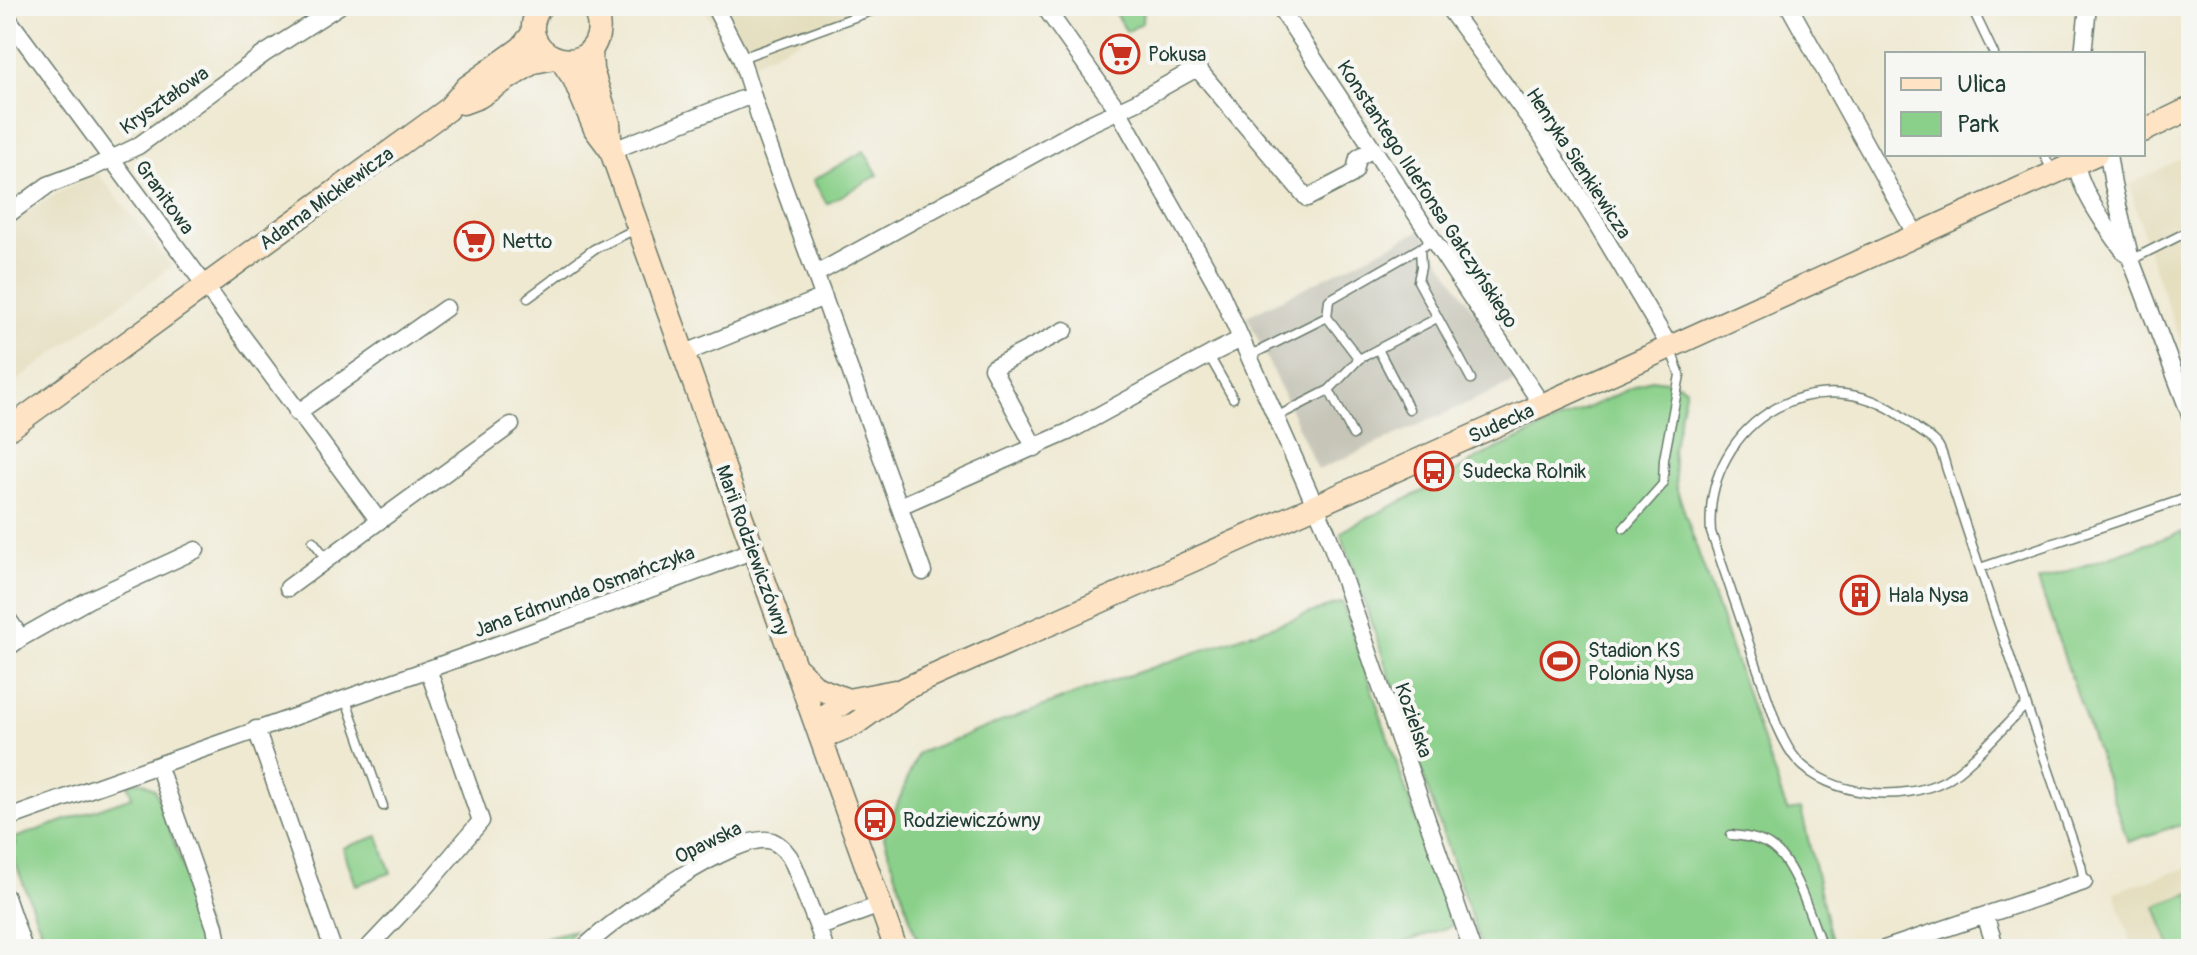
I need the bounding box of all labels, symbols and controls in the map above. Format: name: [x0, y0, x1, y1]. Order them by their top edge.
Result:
supermarket icon: Pokusa: [1099, 33, 1141, 75]
place label: Pokusa: [1148, 42, 1206, 67]
legend: [1885, 52, 2145, 156]
street label: Konstantego Ildefonsa Gałczyńskiego: [1332, 56, 1524, 333]
street label: Kryształowa: [115, 61, 214, 140]
text: Ulica: [1957, 70, 2006, 99]
street label: Henryka Sienkiewicza: [1520, 83, 1637, 243]
text: Park: [1957, 110, 1999, 139]
street label: Adama Mickiewicza: [254, 141, 398, 256]
street label: Granitowa: [129, 155, 200, 239]
supermarket icon: Netto: [453, 220, 495, 262]
place label: Netto: [502, 229, 553, 254]
street label: Sudecka: [1464, 398, 1538, 449]
bus stop icon: Sudecka Rolnik: [1413, 450, 1455, 492]
place label: Sudecka Rolnik: [1462, 459, 1587, 484]
street label: Marii Rodziewiczówny: [710, 461, 795, 639]
street label: Jana Edmunda Osmańczyka: [470, 540, 698, 643]
building icon: Hala Nysa: [1839, 574, 1881, 616]
place label: Hala Nysa: [1888, 583, 1969, 608]
place label: Stadion KS Polonia Nysa: [1588, 638, 1694, 686]
sports icon: Stadion KS Polonia Nysa: [1539, 640, 1581, 682]
street label: Kozielska: [1389, 679, 1438, 761]
bus stop icon: Rodziewiczówny: [854, 799, 896, 841]
place label: Rodziewiczówny: [903, 808, 1041, 833]
street label: Opawska: [671, 816, 746, 869]

